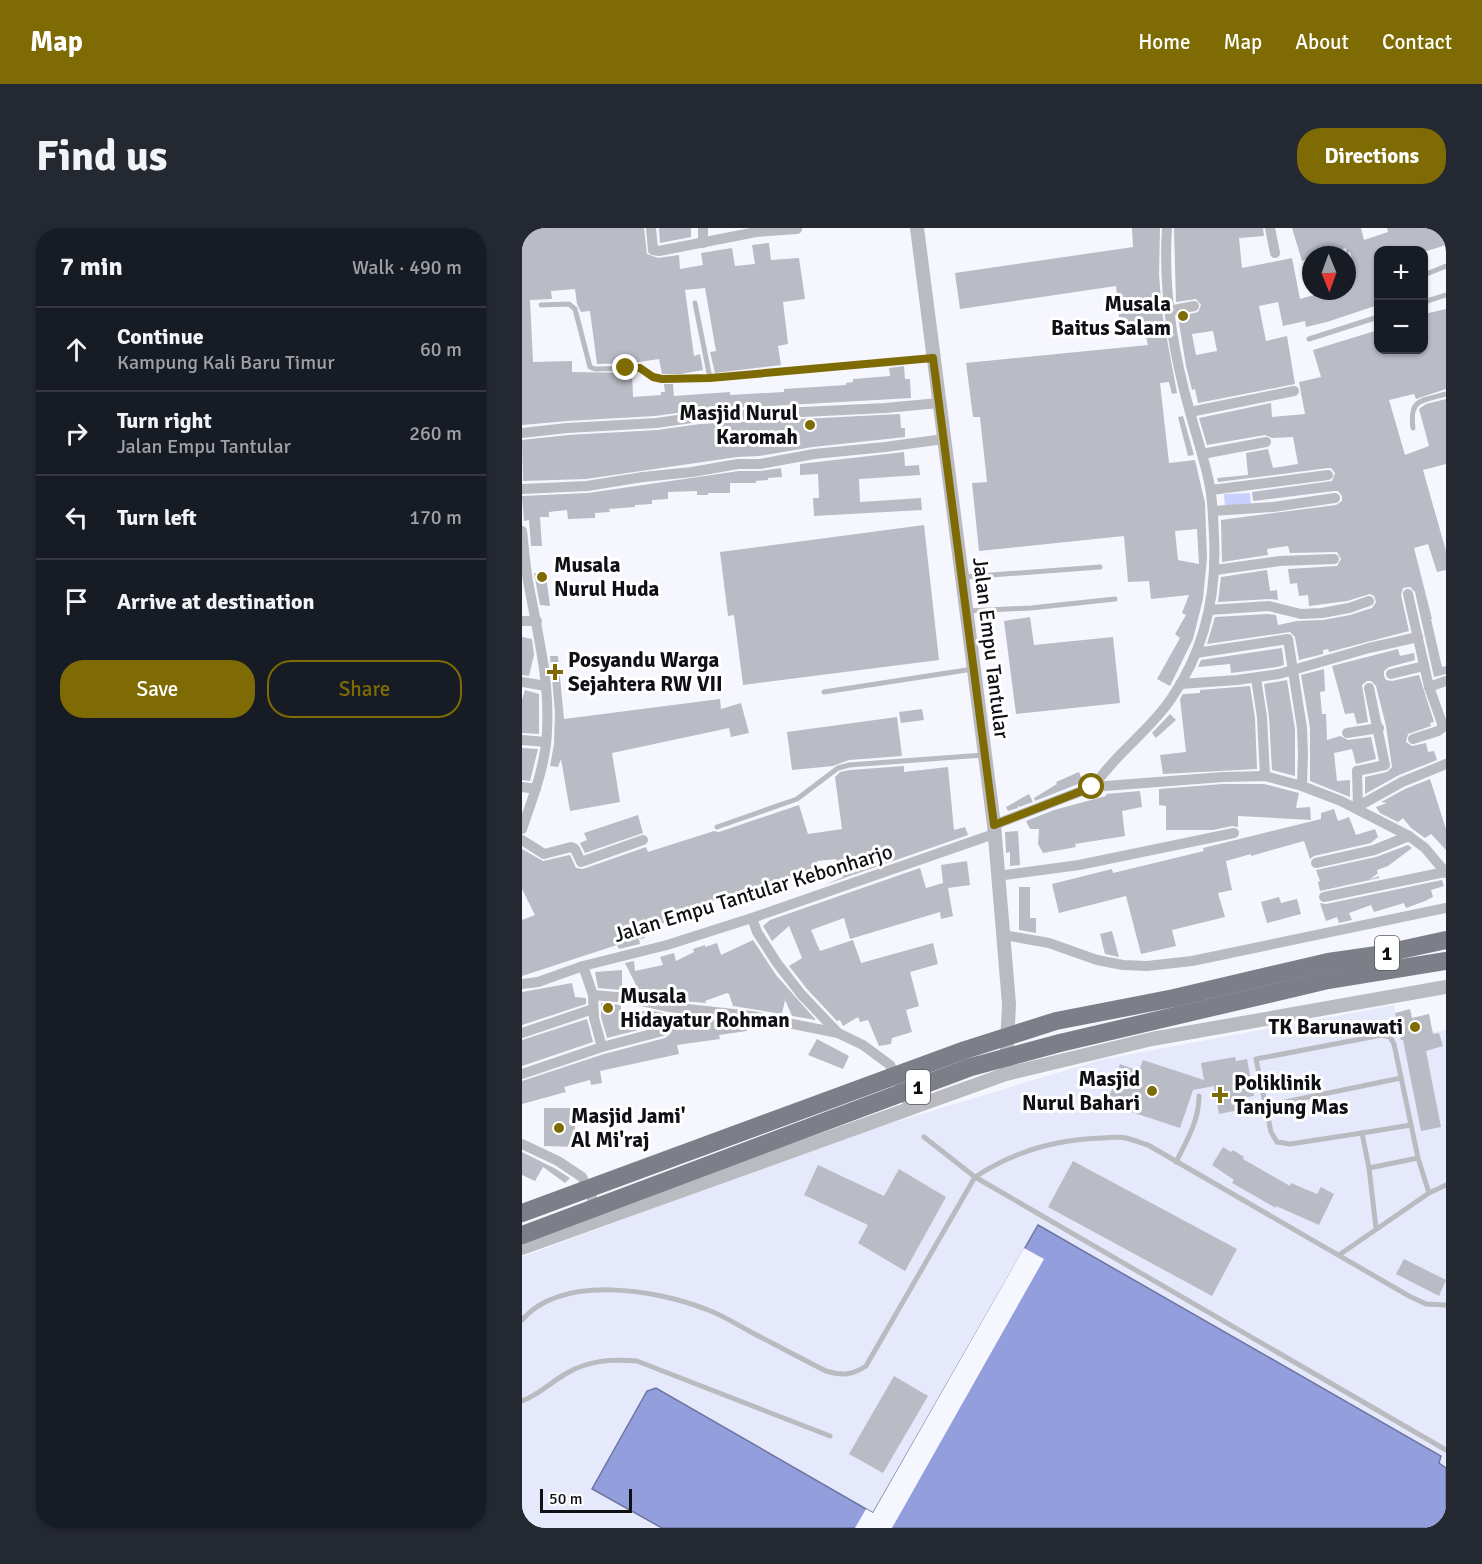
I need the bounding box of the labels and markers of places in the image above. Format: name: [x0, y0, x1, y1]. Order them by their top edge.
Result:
place label: Musala Baitus Salam: [1051, 291, 1171, 341]
marker: Musala Baitus Salam: [1176, 309, 1190, 323]
place label: Masjid Nurul Karomah: [679, 400, 798, 450]
marker: Masjid Nurul Karomah: [803, 418, 817, 432]
place label: Musala Nurul Huda: [554, 552, 659, 602]
marker: Musala Nurul Huda: [535, 570, 549, 584]
place label: Posyandu Warga Sejahtera RW VII: [568, 647, 723, 697]
marker: Posyandu Warga Sejahtera RW VII: [546, 663, 564, 681]
place label: Musala Hidayatur Rohman: [620, 983, 790, 1033]
marker: Musala Hidayatur Rohman: [601, 1001, 615, 1015]
place label: TK Barunawati: [1268, 1014, 1403, 1040]
marker: TK Barunawati: [1408, 1020, 1422, 1034]
place label: Masjid Nurul Bahari: [1022, 1066, 1140, 1116]
place label: Poliklinik Tanjung Mas: [1234, 1070, 1348, 1120]
marker: Masjid Nurul Bahari: [1145, 1084, 1159, 1098]
marker: Poliklinik Tanjung Mas: [1211, 1086, 1229, 1104]
place label: Masjid Jami' Al Mi'raj: [571, 1103, 686, 1153]
marker: Masjid Jami' Al Mi'raj: [552, 1121, 566, 1135]

